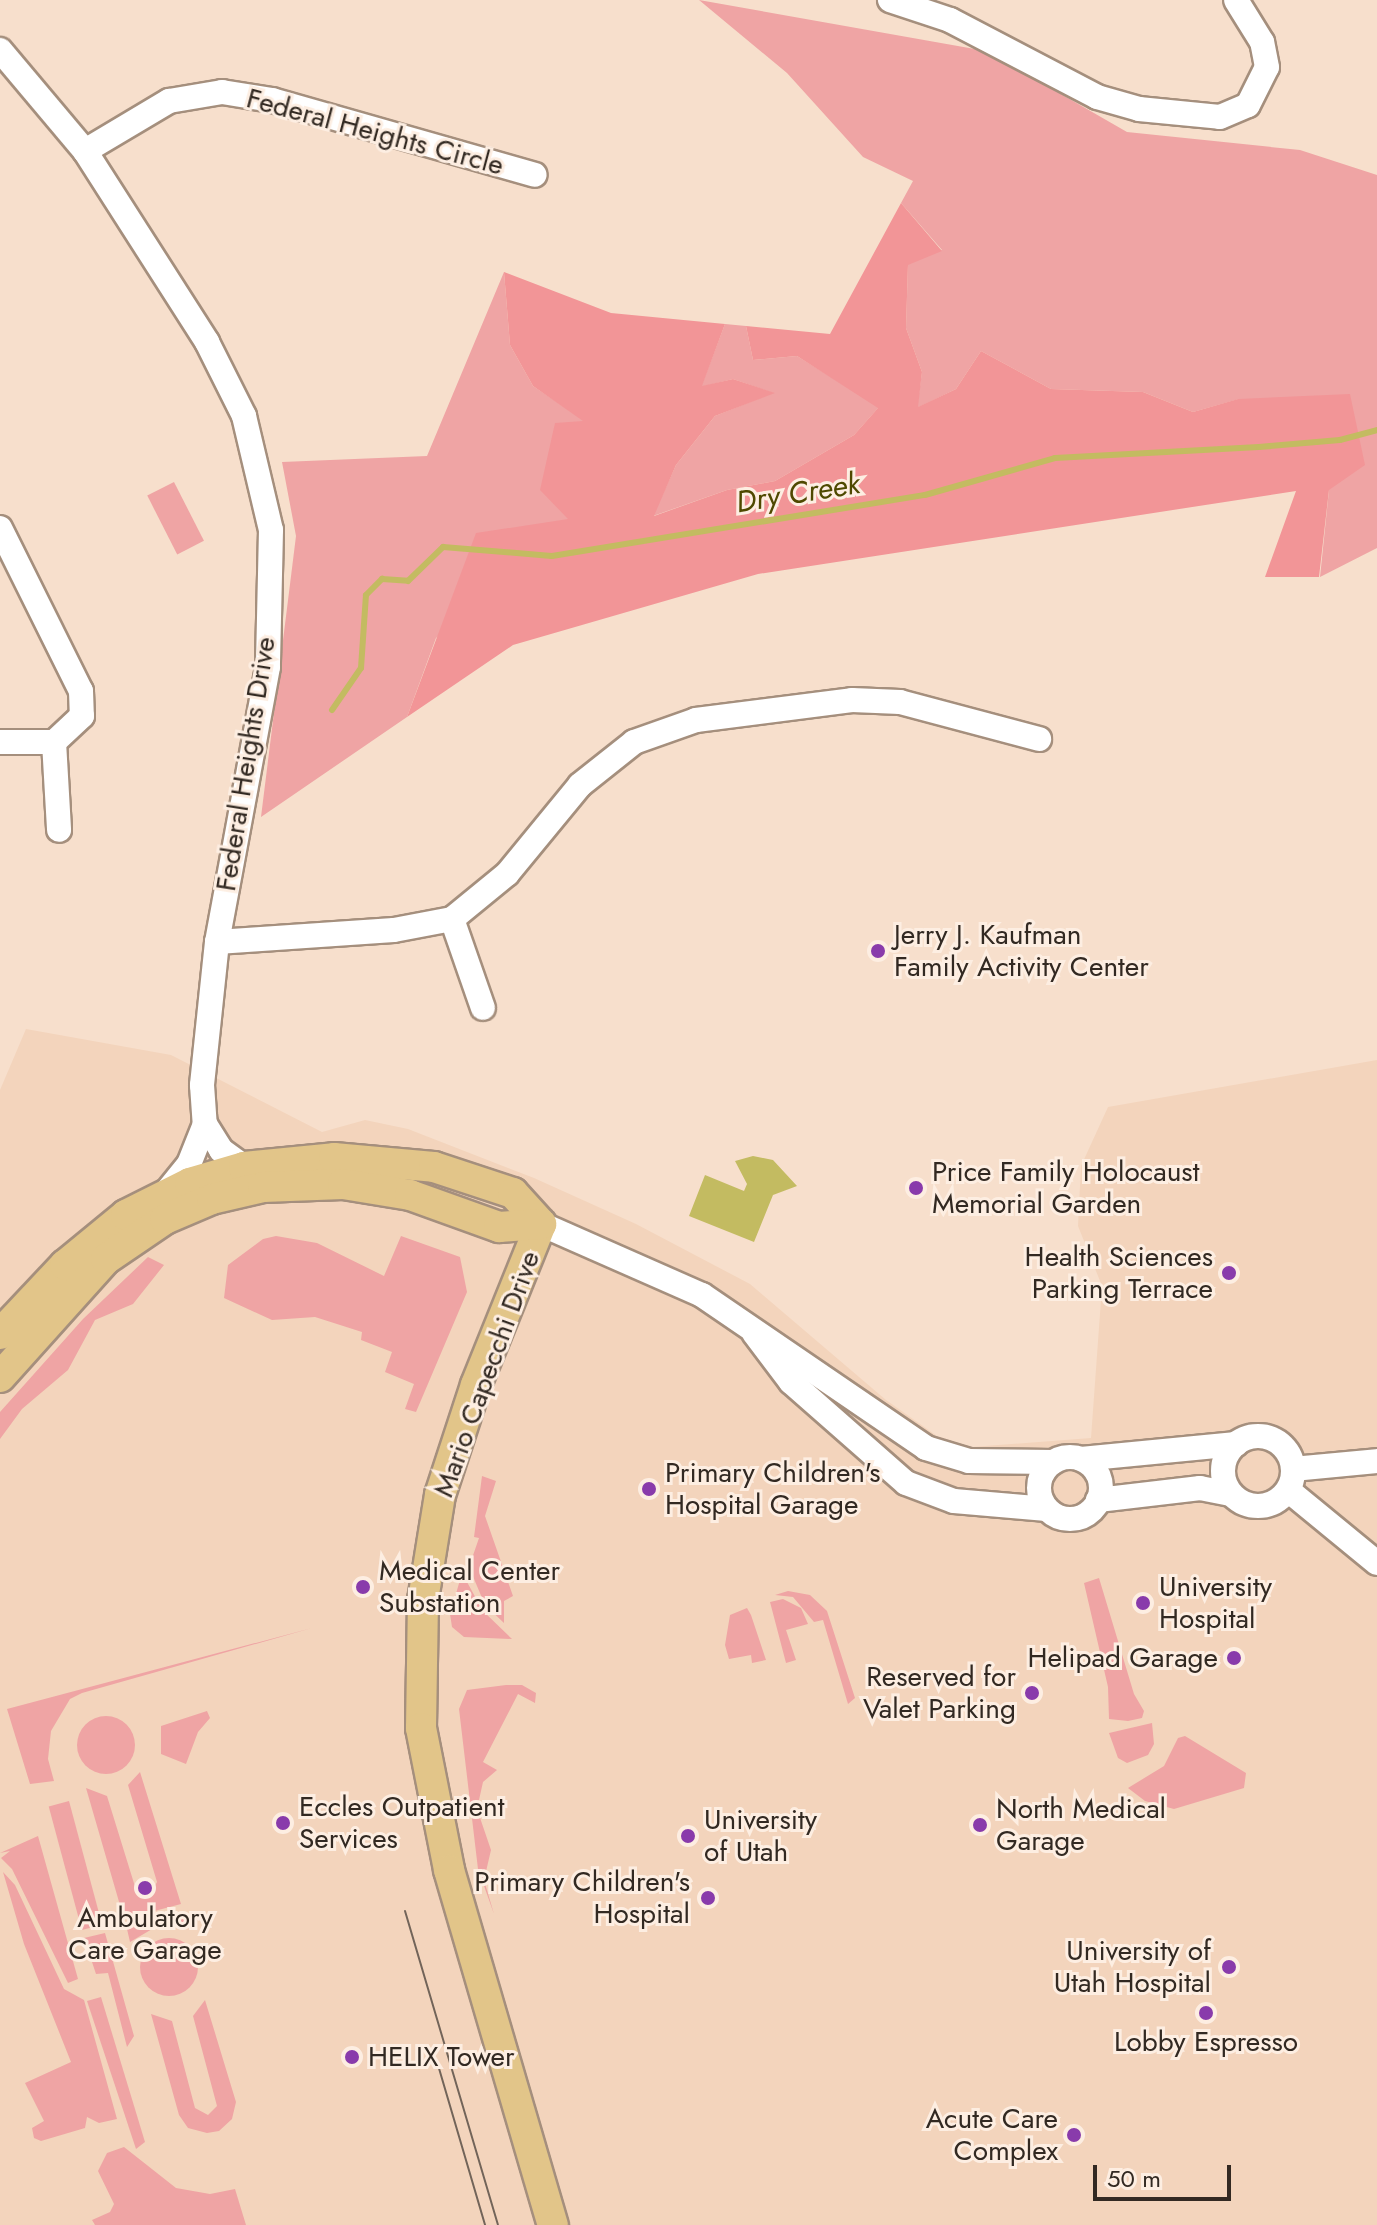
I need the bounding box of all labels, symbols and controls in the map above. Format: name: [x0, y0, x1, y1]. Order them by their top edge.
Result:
street label: Federal Heights Circle: [243, 82, 507, 182]
water label: Dry Creek: [734, 465, 862, 521]
street label: Federal Heights Drive: [209, 635, 283, 893]
place label: Jerry J. Kaufman Family Activity Center: [894, 918, 1149, 984]
marker: Jerry J. Kaufman Family Activity Center: [869, 942, 887, 960]
place label: Price Family Holocaust Memorial Garden: [932, 1155, 1199, 1221]
marker: Price Family Holocaust Memorial Garden: [907, 1179, 925, 1197]
place label: Health Sciences Parking Terrace: [1025, 1240, 1213, 1306]
street label: Mario Capecchi Drive: [427, 1246, 547, 1502]
marker: Health Sciences Parking Terrace: [1220, 1264, 1238, 1282]
place label: Primary Children's Hospital Garage: [665, 1456, 881, 1522]
marker: Primary Children's Hospital Garage: [640, 1480, 658, 1498]
place label: Medical Center Substation: [379, 1554, 560, 1620]
place label: University Hospital: [1159, 1570, 1272, 1636]
marker: Medical Center Substation: [354, 1578, 372, 1596]
marker: University Hospital: [1134, 1594, 1152, 1612]
place label: Helipad Garage: [1027, 1641, 1218, 1675]
marker: Helipad Garage: [1225, 1649, 1243, 1667]
place label: Reserved for Valet Parking: [863, 1660, 1016, 1726]
marker: Reserved for Valet Parking: [1023, 1684, 1041, 1702]
place label: Eccles Outpatient Services: [299, 1790, 505, 1856]
place label: North Medical Garage: [996, 1792, 1166, 1858]
place label: University of Utah: [704, 1803, 817, 1869]
marker: Eccles Outpatient Services: [274, 1814, 292, 1832]
marker: North Medical Garage: [971, 1816, 989, 1834]
marker: University of Utah: [679, 1827, 697, 1845]
place label: Primary Children's Hospital: [474, 1865, 690, 1931]
marker: Ambulatory Care Garage: [136, 1879, 154, 1897]
marker: Primary Children's Hospital: [697, 1887, 719, 1909]
place label: Ambulatory Care Garage: [68, 1901, 222, 1967]
place label: University of Utah Hospital: [1054, 1934, 1211, 2000]
marker: University of Utah Hospital: [1218, 1956, 1240, 1978]
marker: Lobby Espresso: [1197, 2004, 1215, 2022]
place label: Lobby Espresso: [1114, 2025, 1298, 2059]
place label: HELIX Tower: [368, 2040, 515, 2074]
marker: HELIX Tower: [343, 2048, 361, 2066]
place label: Acute Care Complex: [926, 2102, 1058, 2168]
marker: Acute Care Complex: [1065, 2126, 1083, 2144]
scale bar: [1097, 2149, 1235, 2199]
text: 50 m: [1107, 2161, 1161, 2196]

